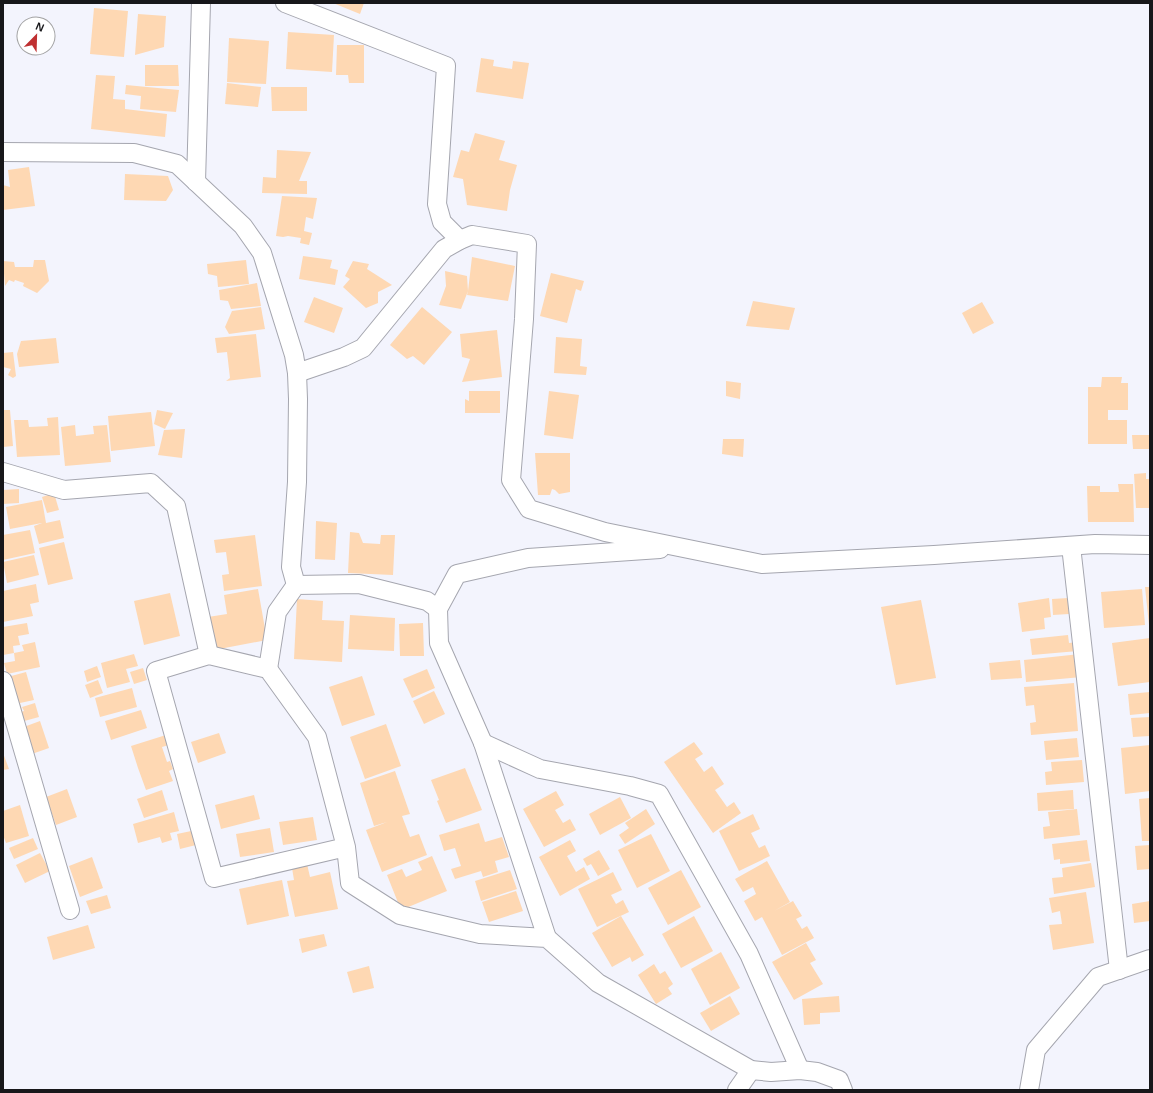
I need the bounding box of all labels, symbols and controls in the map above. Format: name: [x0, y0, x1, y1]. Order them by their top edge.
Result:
north arrow: [16, 16, 56, 56]
text: N: [34, 20, 46, 34]

